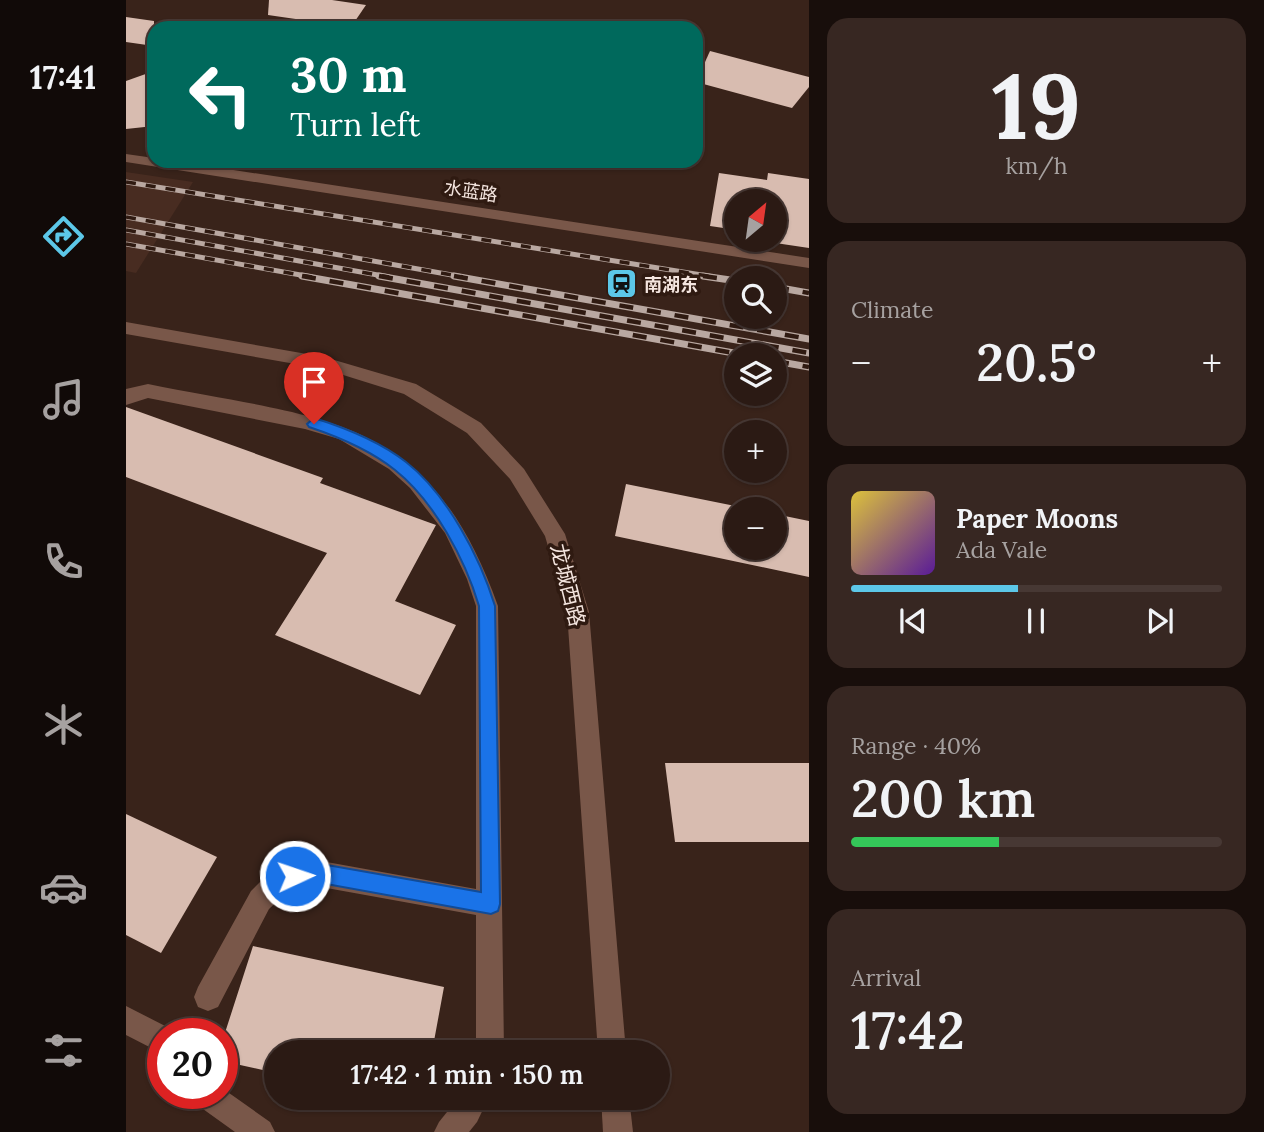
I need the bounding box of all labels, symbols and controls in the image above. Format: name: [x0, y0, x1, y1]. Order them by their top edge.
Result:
text: 30 m: [290, 43, 407, 105]
text: 19: [992, 47, 1081, 164]
icon: left: [175, 49, 266, 140]
text: 17:41: [30, 57, 96, 98]
text: Turn left: [290, 104, 420, 145]
text: km/h: [1005, 151, 1068, 180]
street label: 水蓝路: [443, 175, 499, 207]
north arrow: [724, 189, 788, 252]
map controls: [724, 189, 787, 560]
icon: directions: [39, 212, 88, 261]
button: search: [724, 266, 787, 329]
station icon: 南湖东: [604, 267, 638, 301]
place label: 南湖东: [644, 273, 698, 296]
text: Climate: [851, 295, 933, 324]
text: 20.5°: [976, 329, 1097, 395]
text: −: [851, 339, 871, 387]
text: +: [1202, 339, 1222, 387]
button: layers: [724, 343, 787, 406]
pin: [284, 352, 344, 424]
icon: arrive: [295, 363, 333, 401]
icon: music: [39, 375, 88, 424]
button: +: [724, 420, 787, 483]
button: −: [724, 497, 787, 560]
text: Paper Moons: [956, 502, 1118, 535]
text: Ada Vale: [956, 535, 1047, 564]
icon: phone: [39, 537, 88, 586]
street label: 龙城西路: [545, 541, 591, 629]
icon: previous: [894, 602, 932, 640]
icon: pause: [1017, 602, 1055, 640]
icon: next: [1141, 602, 1179, 640]
icon: climate: [39, 700, 88, 749]
text: Range · 40%: [851, 731, 981, 760]
text: 200 km: [851, 765, 1035, 831]
position arrow: [258, 839, 332, 913]
icon: car: [39, 863, 88, 912]
text: Arrival: [851, 963, 921, 992]
text: 17:42: [851, 997, 965, 1063]
speed limit sign: 20: [147, 1018, 238, 1109]
icon: filters: [39, 1026, 88, 1075]
text: 17:42 · 1 min · 150 m: [351, 1058, 583, 1091]

